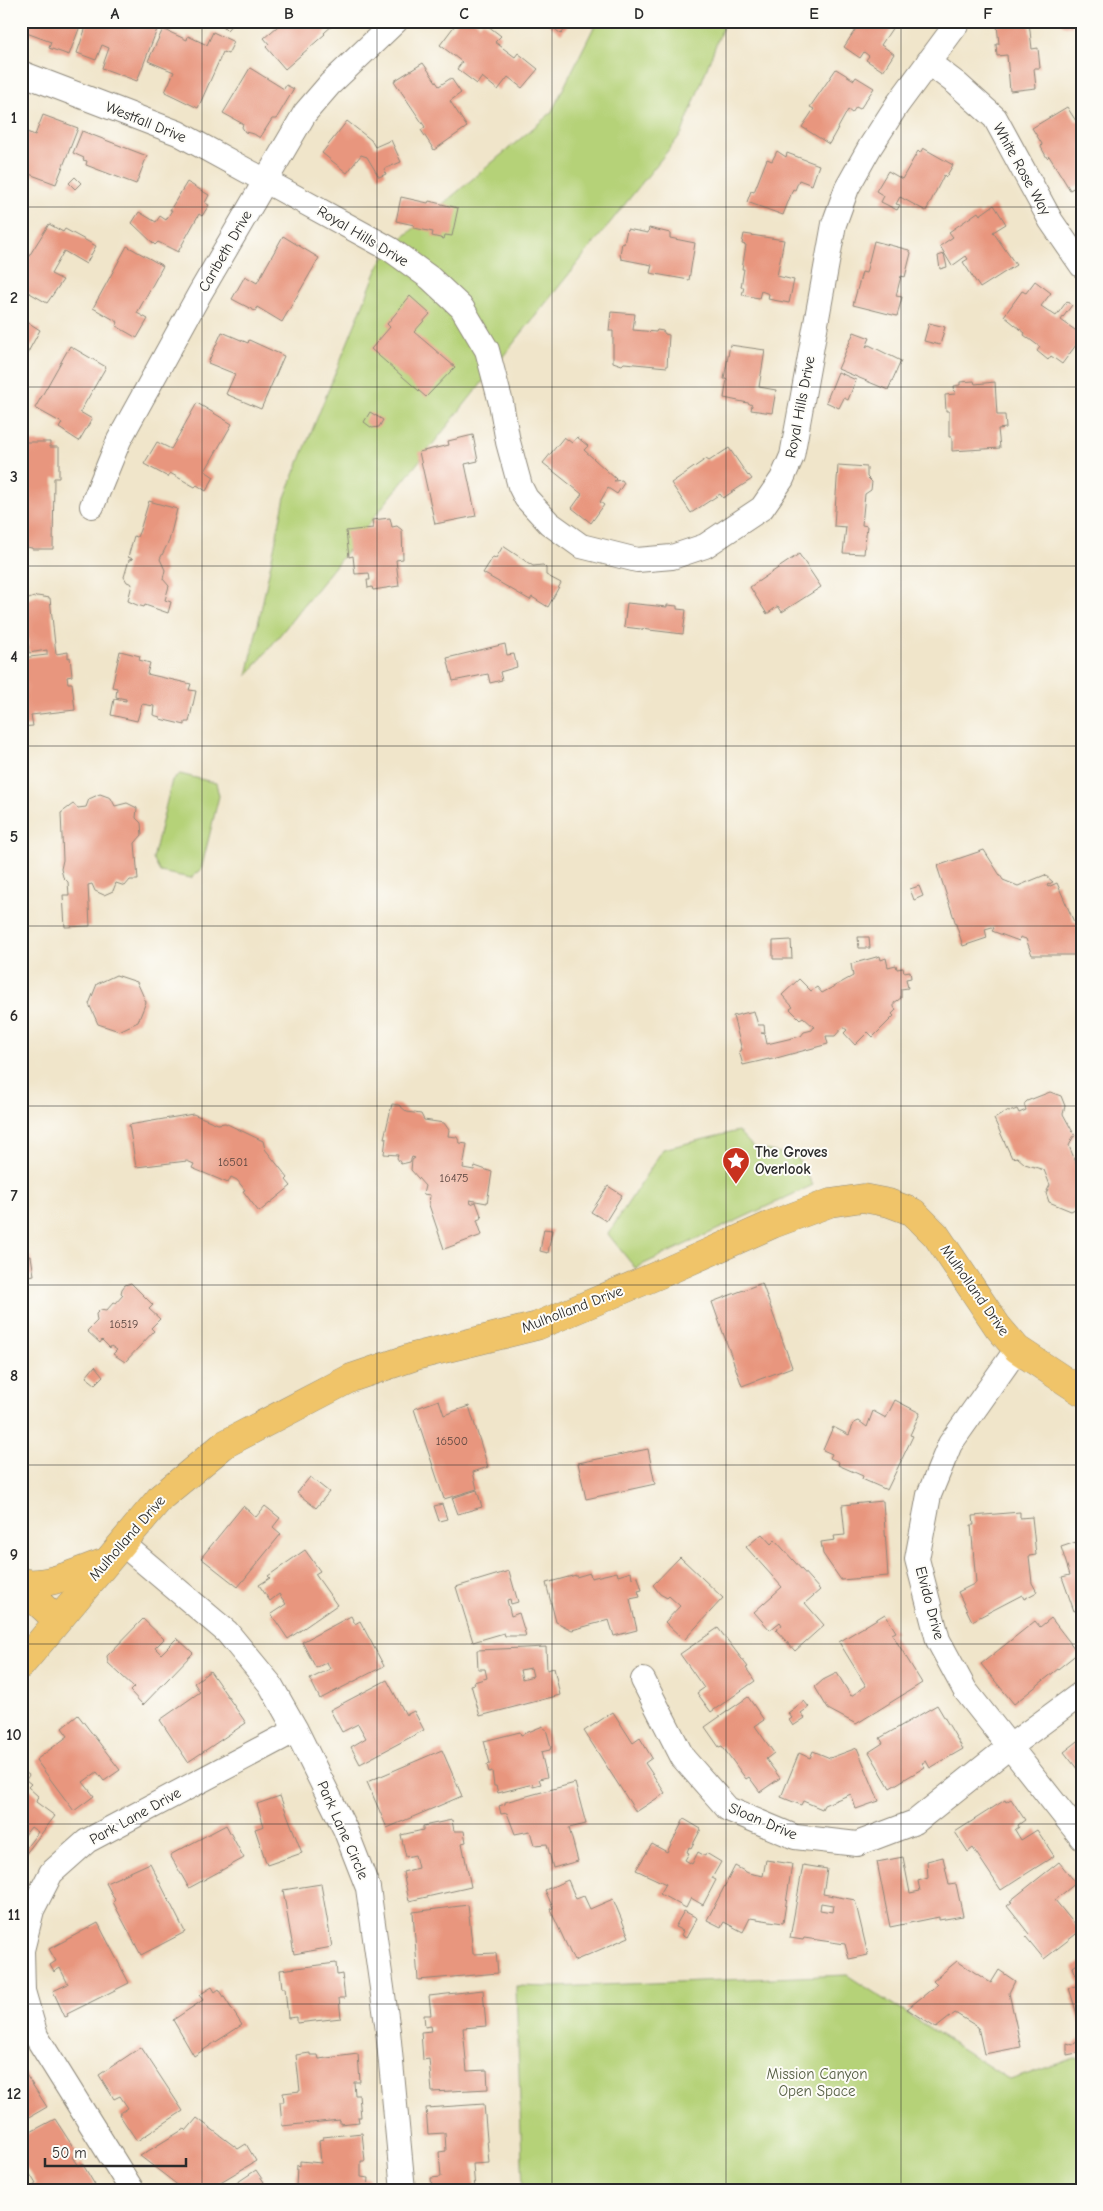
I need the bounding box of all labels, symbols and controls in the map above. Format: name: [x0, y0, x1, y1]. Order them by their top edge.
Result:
text: A: [111, 5, 120, 23]
text: B: [284, 5, 294, 23]
text: C: [459, 5, 469, 23]
text: D: [634, 5, 644, 23]
text: E: [809, 5, 819, 23]
text: F: [983, 5, 993, 23]
street label: Westfall Drive: [103, 98, 189, 147]
text: 1: [11, 109, 17, 127]
street label: White Rose Way: [989, 120, 1055, 218]
street label: Royal Hills Drive: [314, 202, 412, 271]
street label: Caribeth Drive: [194, 206, 256, 295]
text: 2: [10, 289, 18, 307]
street label: Royal Hills Drive: [781, 354, 819, 460]
text: 3: [10, 468, 18, 486]
text: 4: [10, 648, 18, 666]
text: 5: [10, 828, 18, 846]
text: 6: [10, 1007, 18, 1025]
place label: The Groves Overlook: [755, 1143, 827, 1178]
place icon: The Groves Overlook: [721, 1146, 751, 1185]
house number: 16501: [218, 1155, 248, 1169]
house number: 16475: [439, 1171, 469, 1185]
text: 7: [10, 1187, 18, 1205]
street label: Mulholland Drive: [937, 1241, 1013, 1340]
street label: Mulholland Drive: [519, 1281, 626, 1337]
house number: 16519: [110, 1317, 138, 1331]
text: 8: [10, 1367, 18, 1385]
house number: 16500: [436, 1434, 468, 1448]
street label: Mulholland Drive: [85, 1491, 169, 1584]
text: 9: [10, 1546, 18, 1564]
street label: Elvido Drive: [912, 1564, 949, 1642]
text: 10: [6, 1726, 22, 1744]
street label: Park Lane Circle: [313, 1778, 373, 1882]
street label: Park Lane Drive: [86, 1783, 184, 1849]
street label: Sloan Drive: [726, 1798, 800, 1844]
text: 11: [8, 1906, 20, 1924]
park label: Mission Canyon Open Space: [766, 2065, 868, 2100]
text: 12: [7, 2085, 21, 2103]
scale bar: [45, 2136, 186, 2168]
text: 50 m: [52, 2144, 87, 2162]

